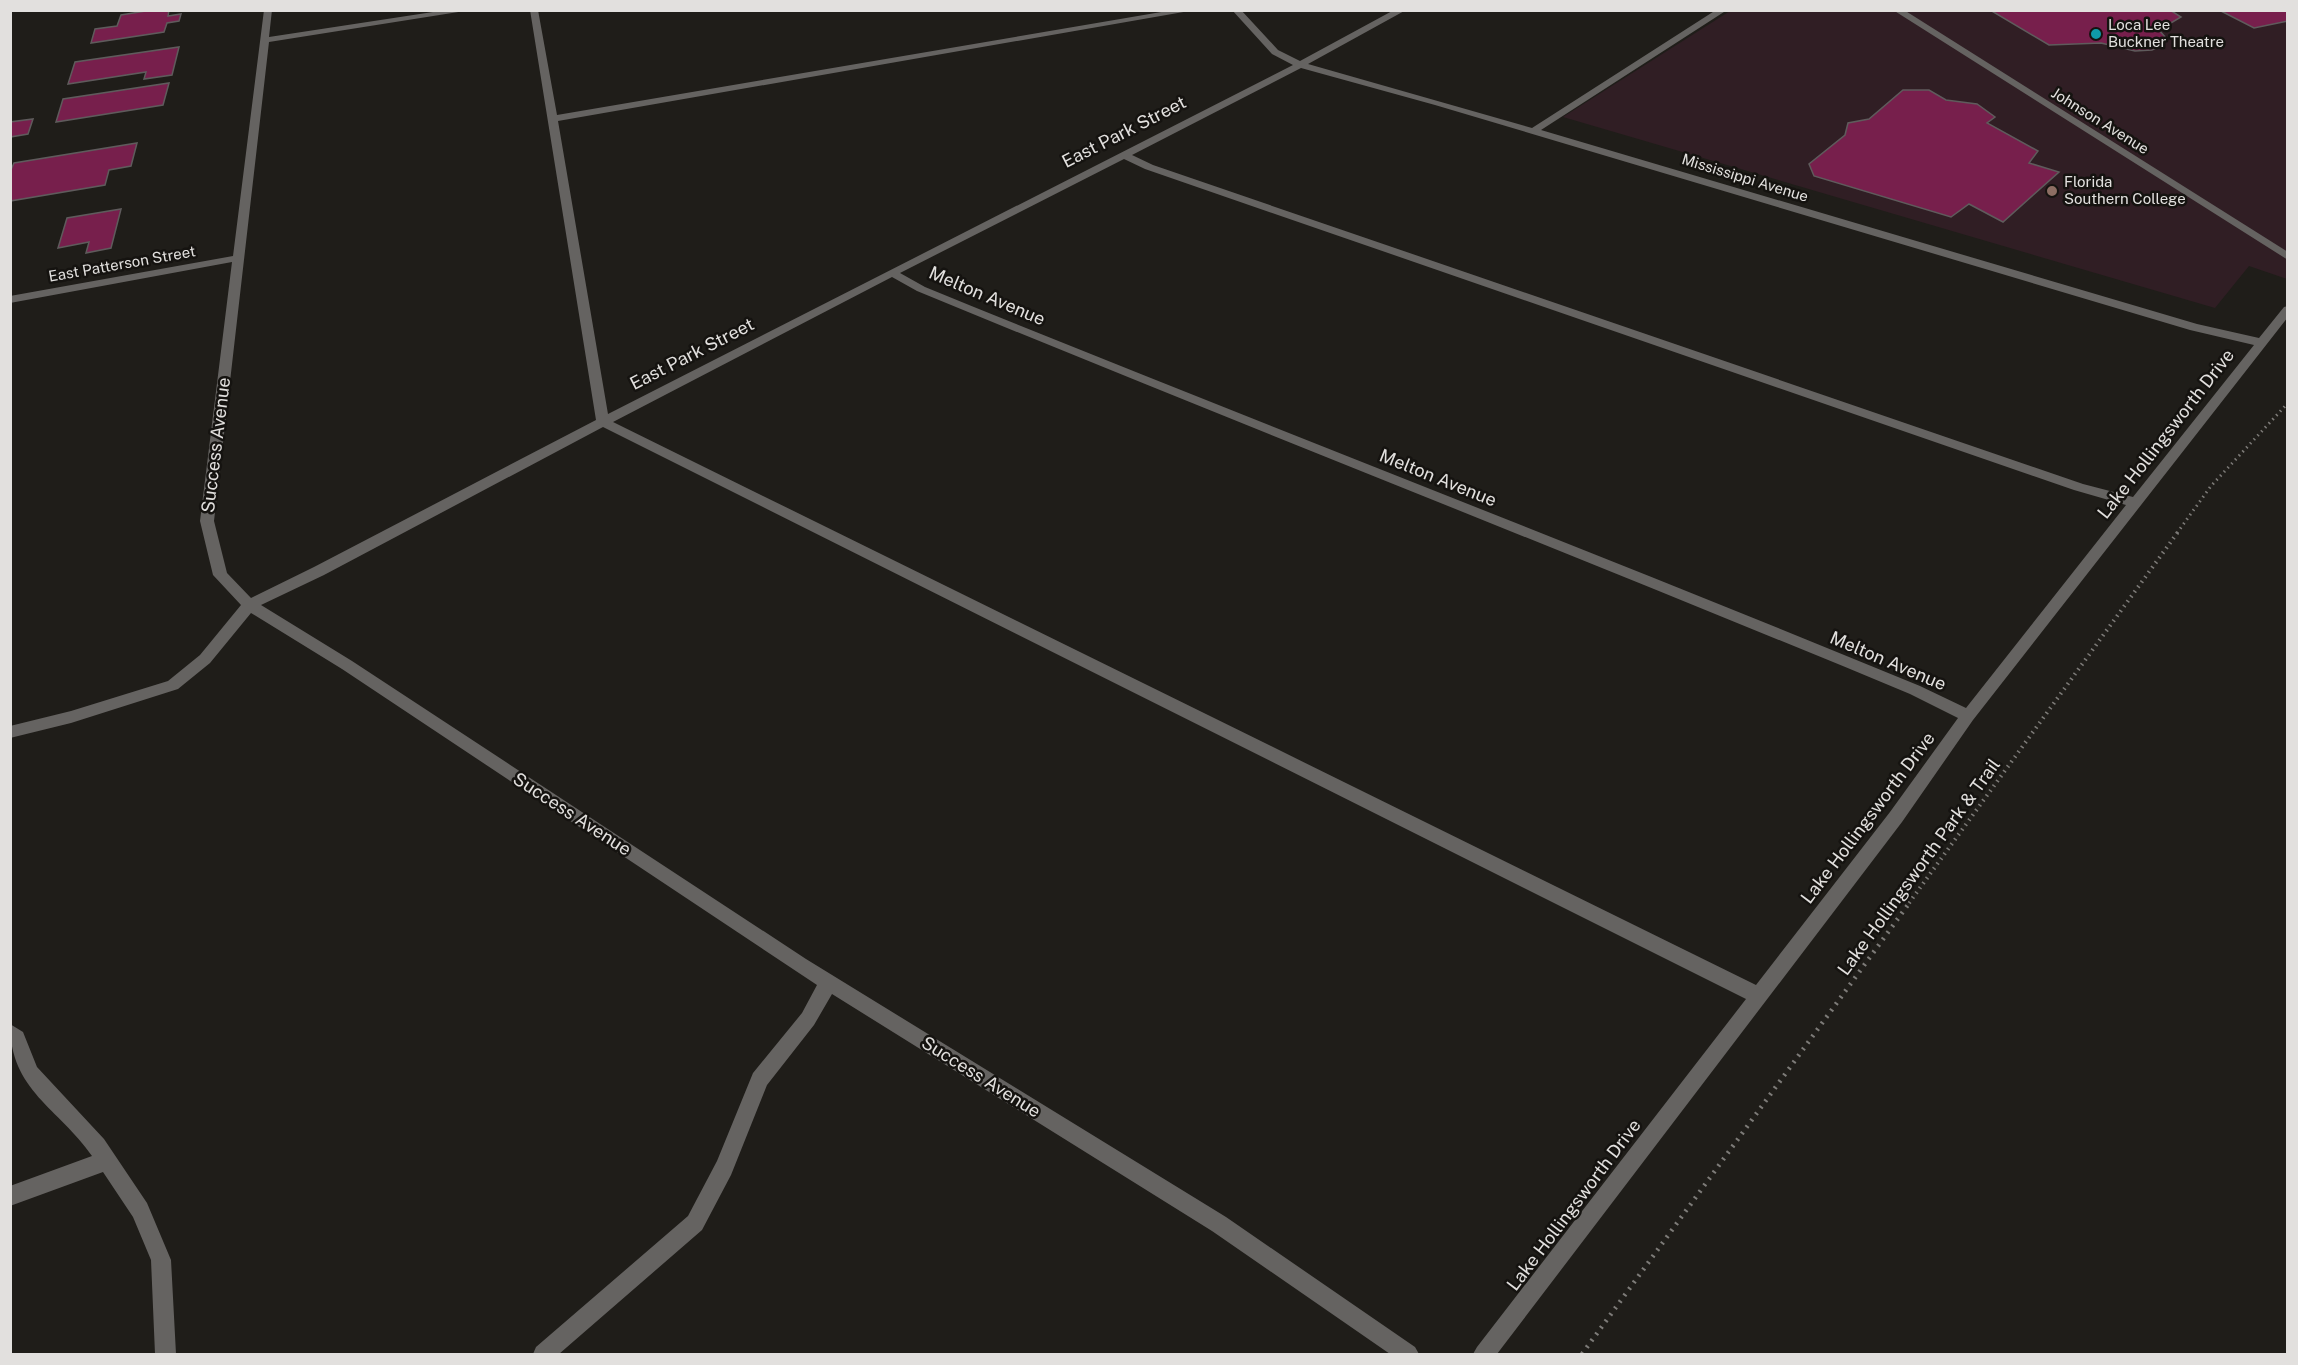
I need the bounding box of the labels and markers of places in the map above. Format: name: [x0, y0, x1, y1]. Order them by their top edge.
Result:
place label: Loca Lee Buckner Theatre: [2108, 16, 2224, 50]
marker: Loca Lee Buckner Theatre: [2089, 27, 2103, 41]
place label: Florida Southern College: [2064, 173, 2186, 207]
marker: Florida Southern College: [2045, 184, 2059, 198]

